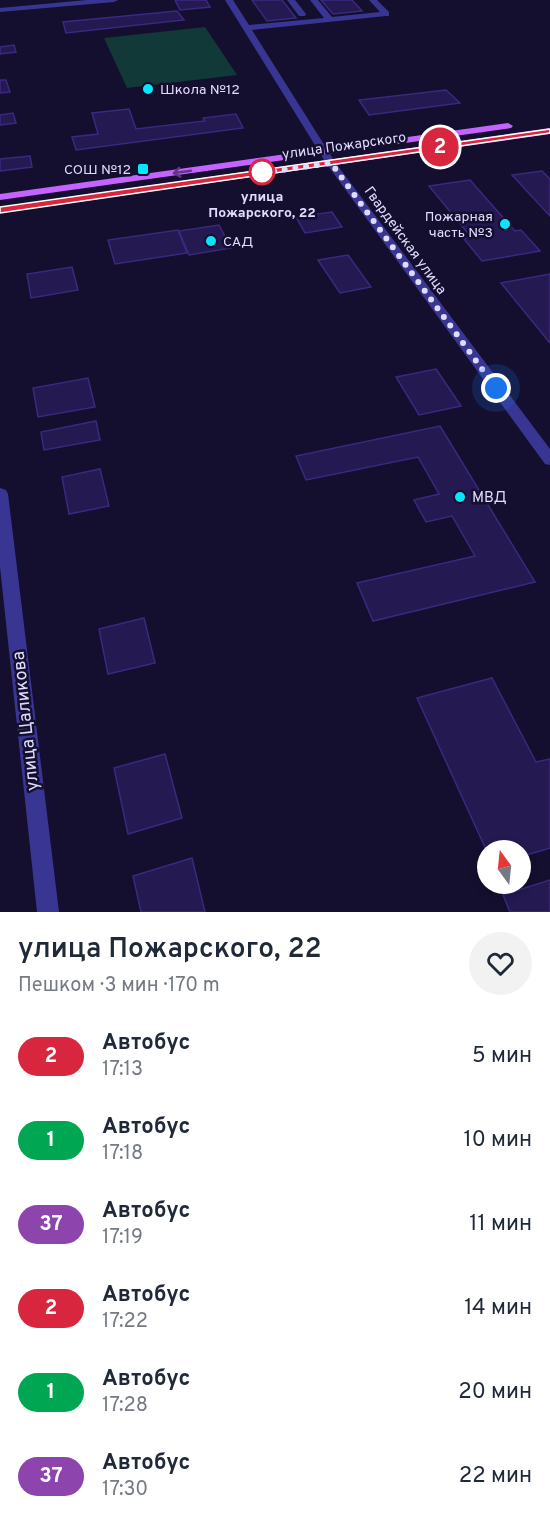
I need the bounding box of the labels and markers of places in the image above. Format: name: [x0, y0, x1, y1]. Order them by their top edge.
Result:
marker: Школа №12: [141, 82, 155, 96]
place label: Школа №12: [160, 82, 240, 99]
marker: улица Пожарского, 22: [249, 159, 275, 185]
place label: СОШ №12: [64, 162, 131, 179]
marker: СОШ №12: [136, 162, 150, 176]
place label: улица Пожарского, 22: [208, 189, 316, 222]
place label: Пожарная часть №3: [425, 209, 493, 242]
marker: Пожарная часть №3: [498, 217, 512, 231]
marker: САД: [204, 234, 218, 248]
place label: САД: [223, 234, 253, 251]
place label: МВД: [472, 489, 507, 508]
marker: МВД: [453, 490, 467, 504]

